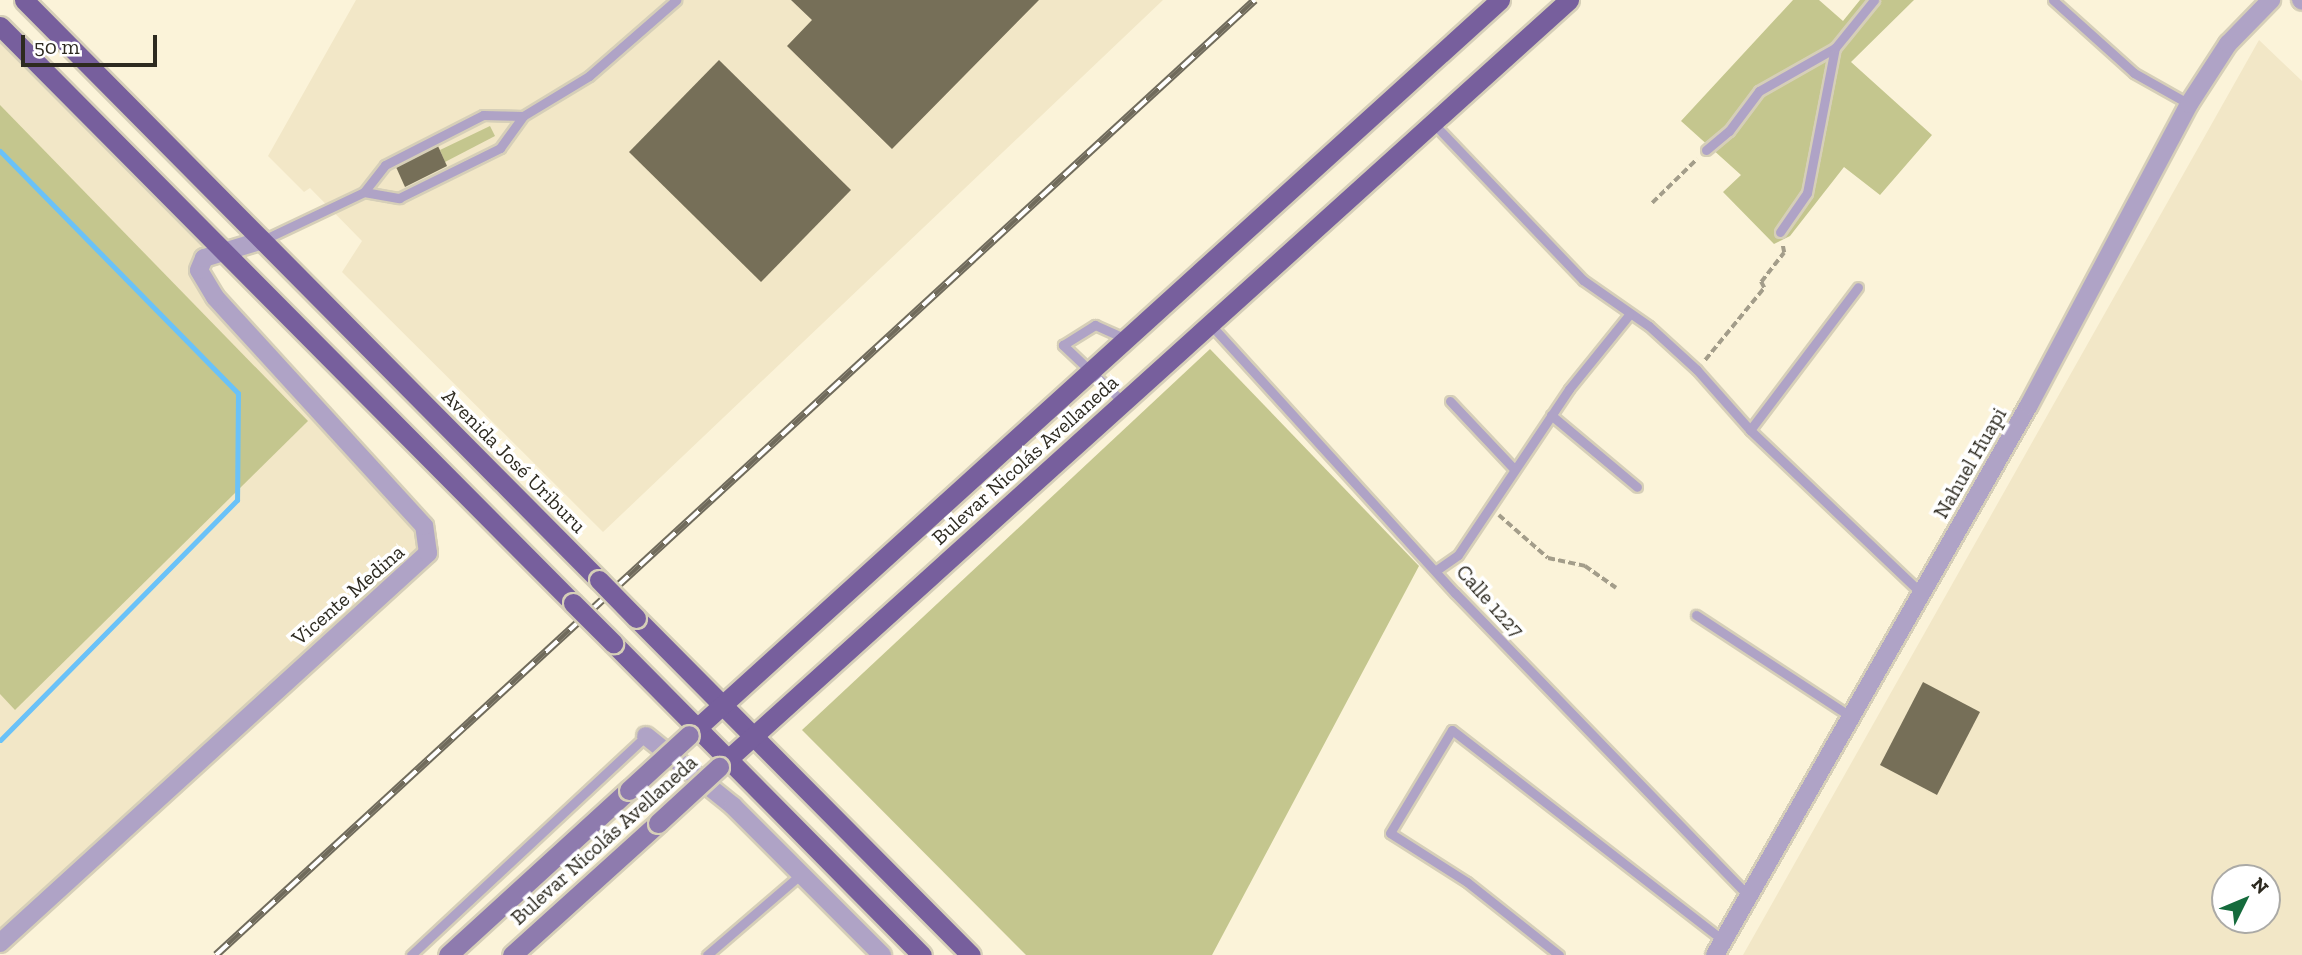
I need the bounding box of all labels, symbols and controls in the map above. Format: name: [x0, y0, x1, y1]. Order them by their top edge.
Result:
scale bar: [24, 21, 161, 65]
text: 50 m: [34, 34, 80, 59]
street label: Bulevar Nicolás Avellaneda: [926, 369, 1124, 551]
street label: Avenida José Uriburu: [437, 384, 591, 538]
street label: Nahuel Huapi: [1928, 403, 2012, 523]
street label: Vicente Medina: [287, 539, 409, 651]
street label: Calle 1227: [1451, 559, 1529, 643]
street label: Bulevar Nicolás Avellaneda: [505, 749, 703, 931]
north arrow: [2211, 864, 2281, 934]
text: N: [2247, 873, 2274, 899]

